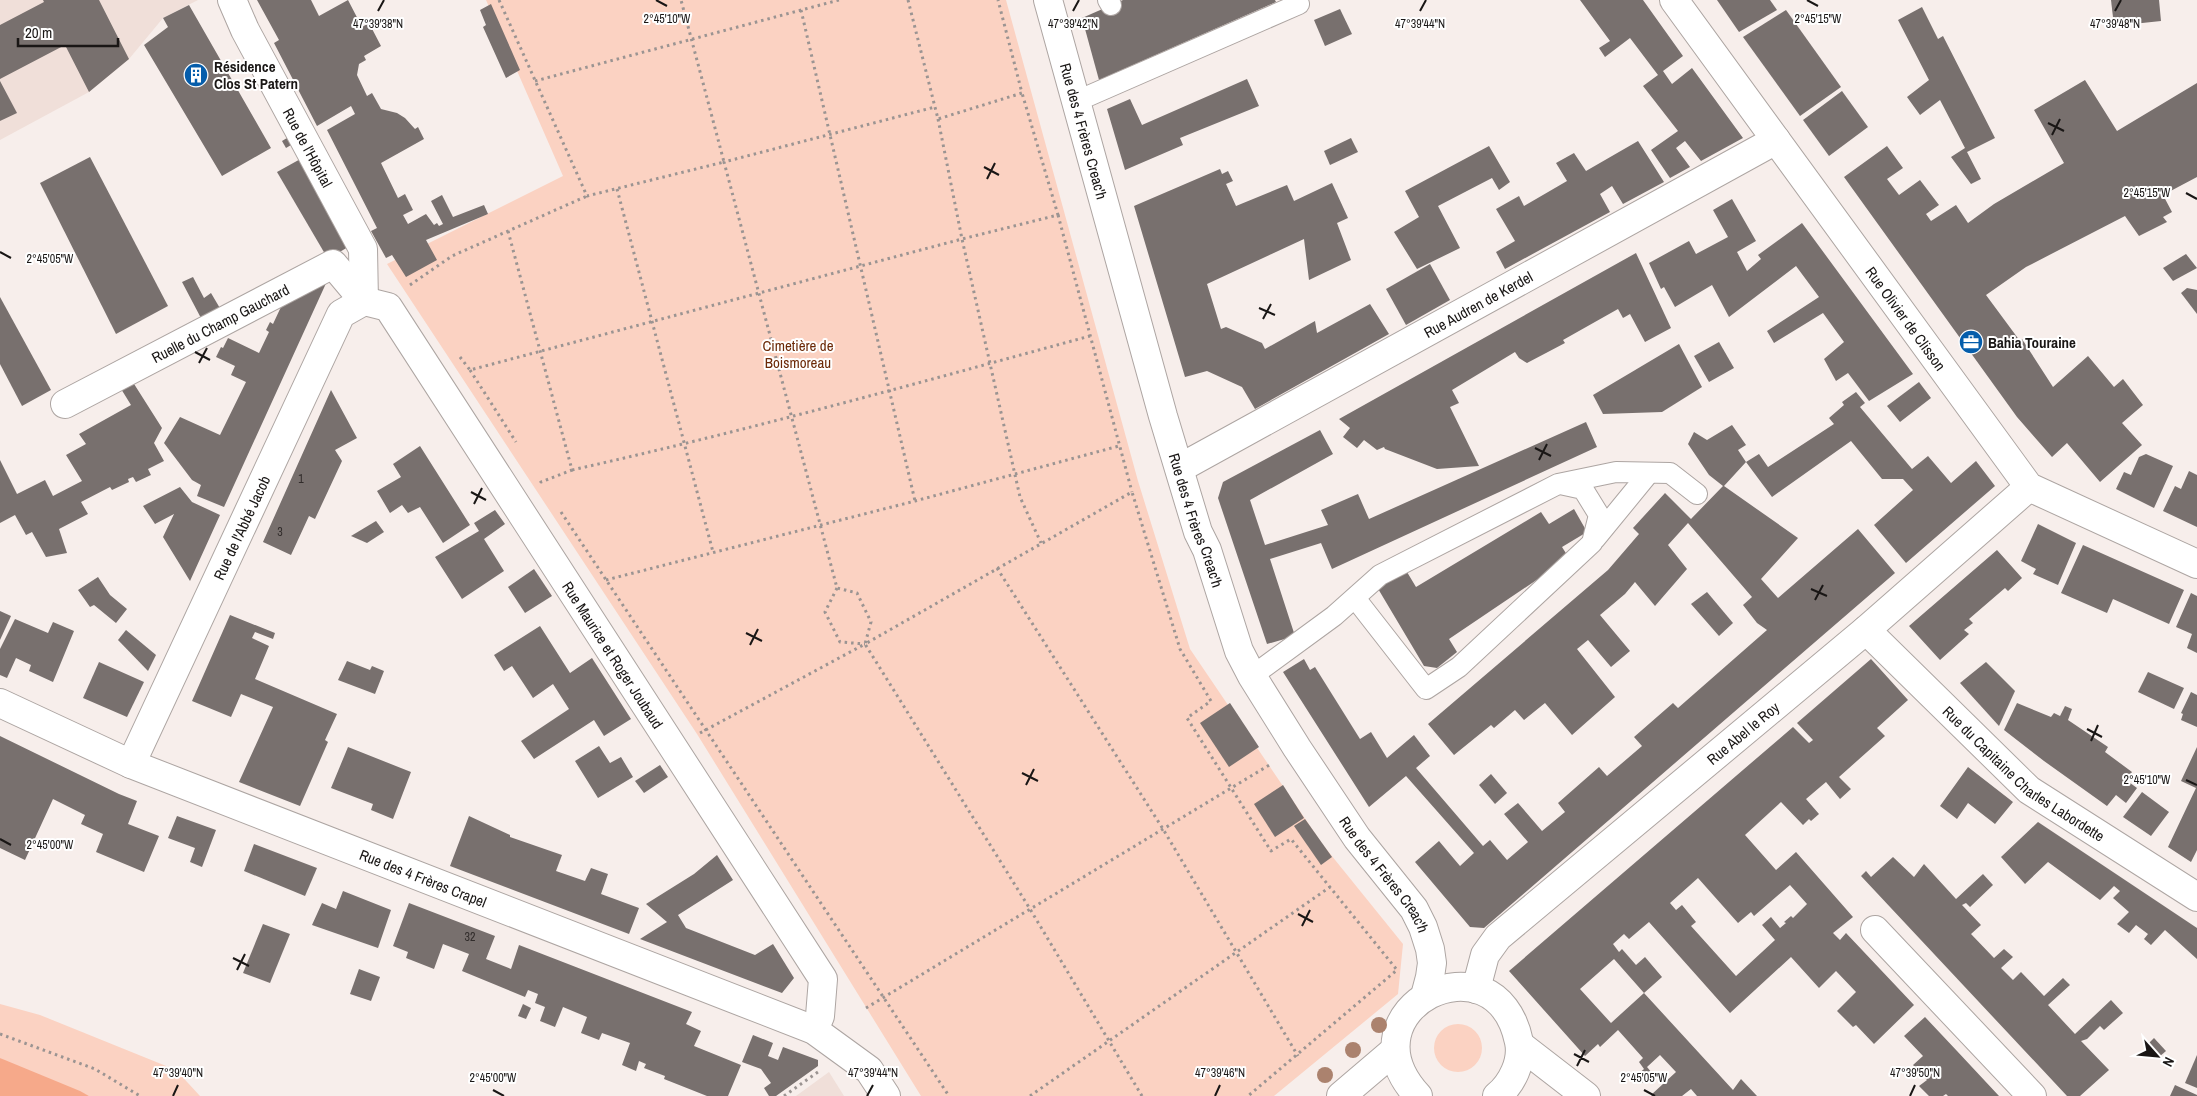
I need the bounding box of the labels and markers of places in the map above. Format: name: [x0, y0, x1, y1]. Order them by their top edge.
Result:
place label: Résidence Clos St Patern: [214, 56, 298, 94]
building icon: Résidence Clos St Patern: [183, 62, 209, 88]
office icon: Bahia Touraine: [1958, 329, 1984, 355]
place label: Bahia Touraine: [1988, 332, 2076, 353]

